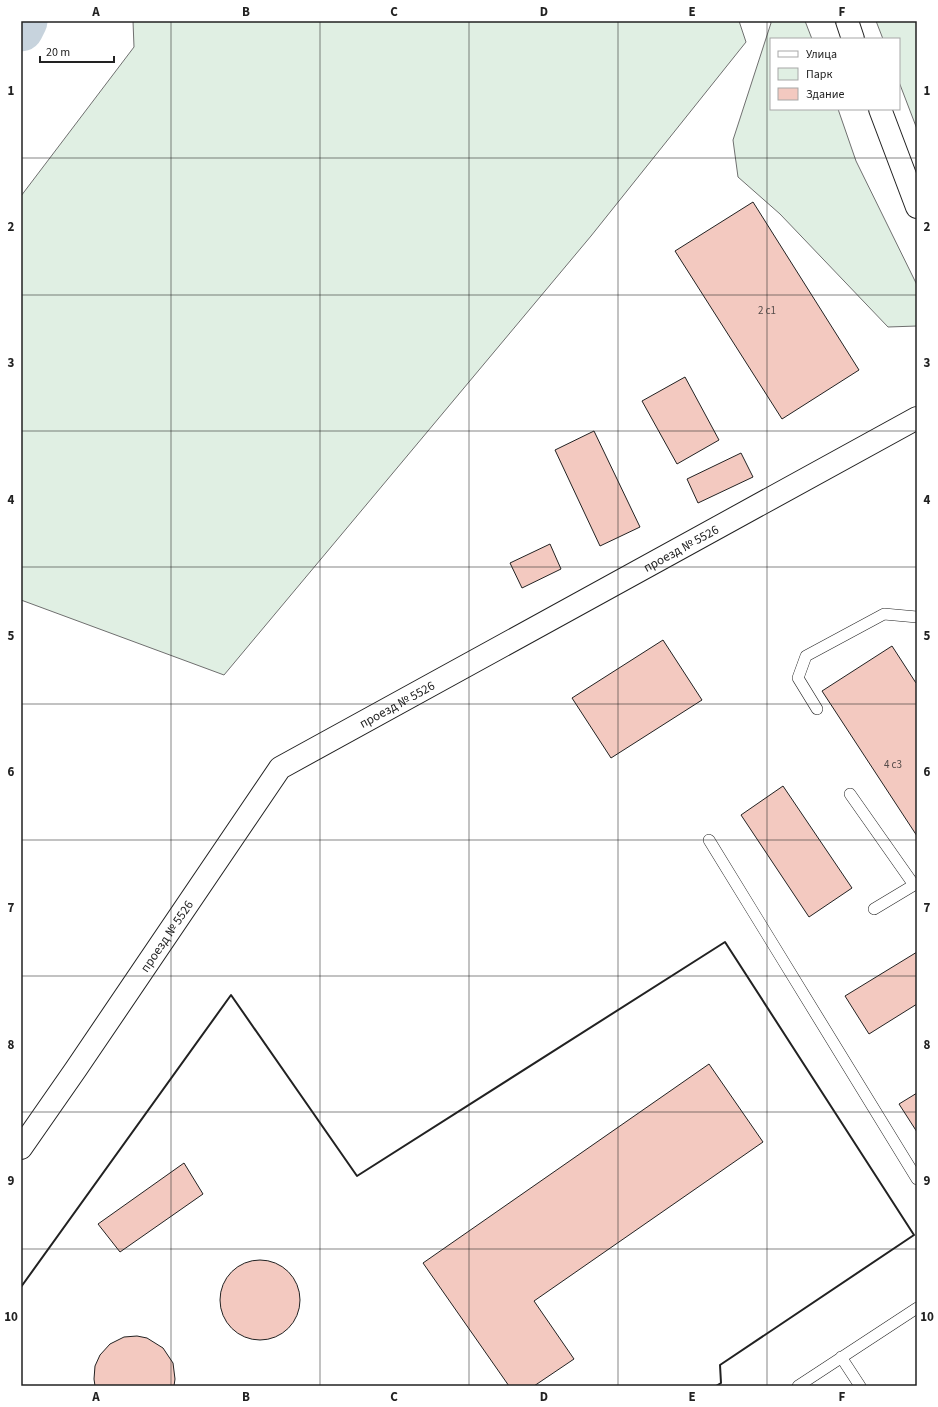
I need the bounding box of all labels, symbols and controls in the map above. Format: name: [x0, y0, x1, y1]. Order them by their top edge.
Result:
text: A: [91, 3, 100, 21]
text: B: [242, 3, 250, 21]
text: C: [390, 3, 398, 21]
text: D: [540, 3, 548, 21]
text: E: [688, 3, 696, 21]
text: F: [839, 3, 846, 21]
scale bar: [40, 38, 114, 64]
legend: [770, 38, 900, 110]
text: 20 m: [46, 44, 70, 61]
text: Улица: [806, 46, 837, 63]
text: Парк: [806, 66, 832, 83]
text: 1: [8, 82, 15, 100]
text: 1: [924, 82, 931, 100]
text: Здание: [806, 86, 845, 103]
text: 2: [8, 218, 15, 236]
text: 2: [924, 218, 931, 236]
house number: 2 с1: [758, 303, 776, 318]
text: 3: [8, 354, 15, 372]
text: 3: [924, 354, 931, 372]
text: 4: [8, 491, 15, 509]
text: 4: [924, 491, 931, 509]
street label: проезд № 5526: [640, 521, 722, 577]
text: 5: [8, 627, 15, 645]
text: 5: [924, 627, 931, 645]
street label: проезд № 5526: [356, 677, 438, 733]
house number: 4 с3: [884, 757, 902, 772]
text: 6: [8, 763, 15, 781]
text: 6: [924, 763, 931, 781]
street label: проезд № 5526: [136, 897, 198, 976]
text: 7: [8, 899, 15, 917]
text: 7: [924, 899, 931, 917]
text: 8: [8, 1036, 15, 1054]
text: 8: [924, 1036, 931, 1054]
text: 9: [8, 1172, 15, 1190]
text: 9: [924, 1172, 931, 1190]
text: 10: [4, 1308, 18, 1326]
text: 10: [920, 1308, 934, 1326]
text: A: [91, 1388, 100, 1406]
text: B: [242, 1388, 250, 1406]
text: C: [390, 1388, 398, 1406]
text: D: [540, 1388, 548, 1406]
text: E: [688, 1388, 696, 1406]
text: F: [839, 1388, 846, 1406]

